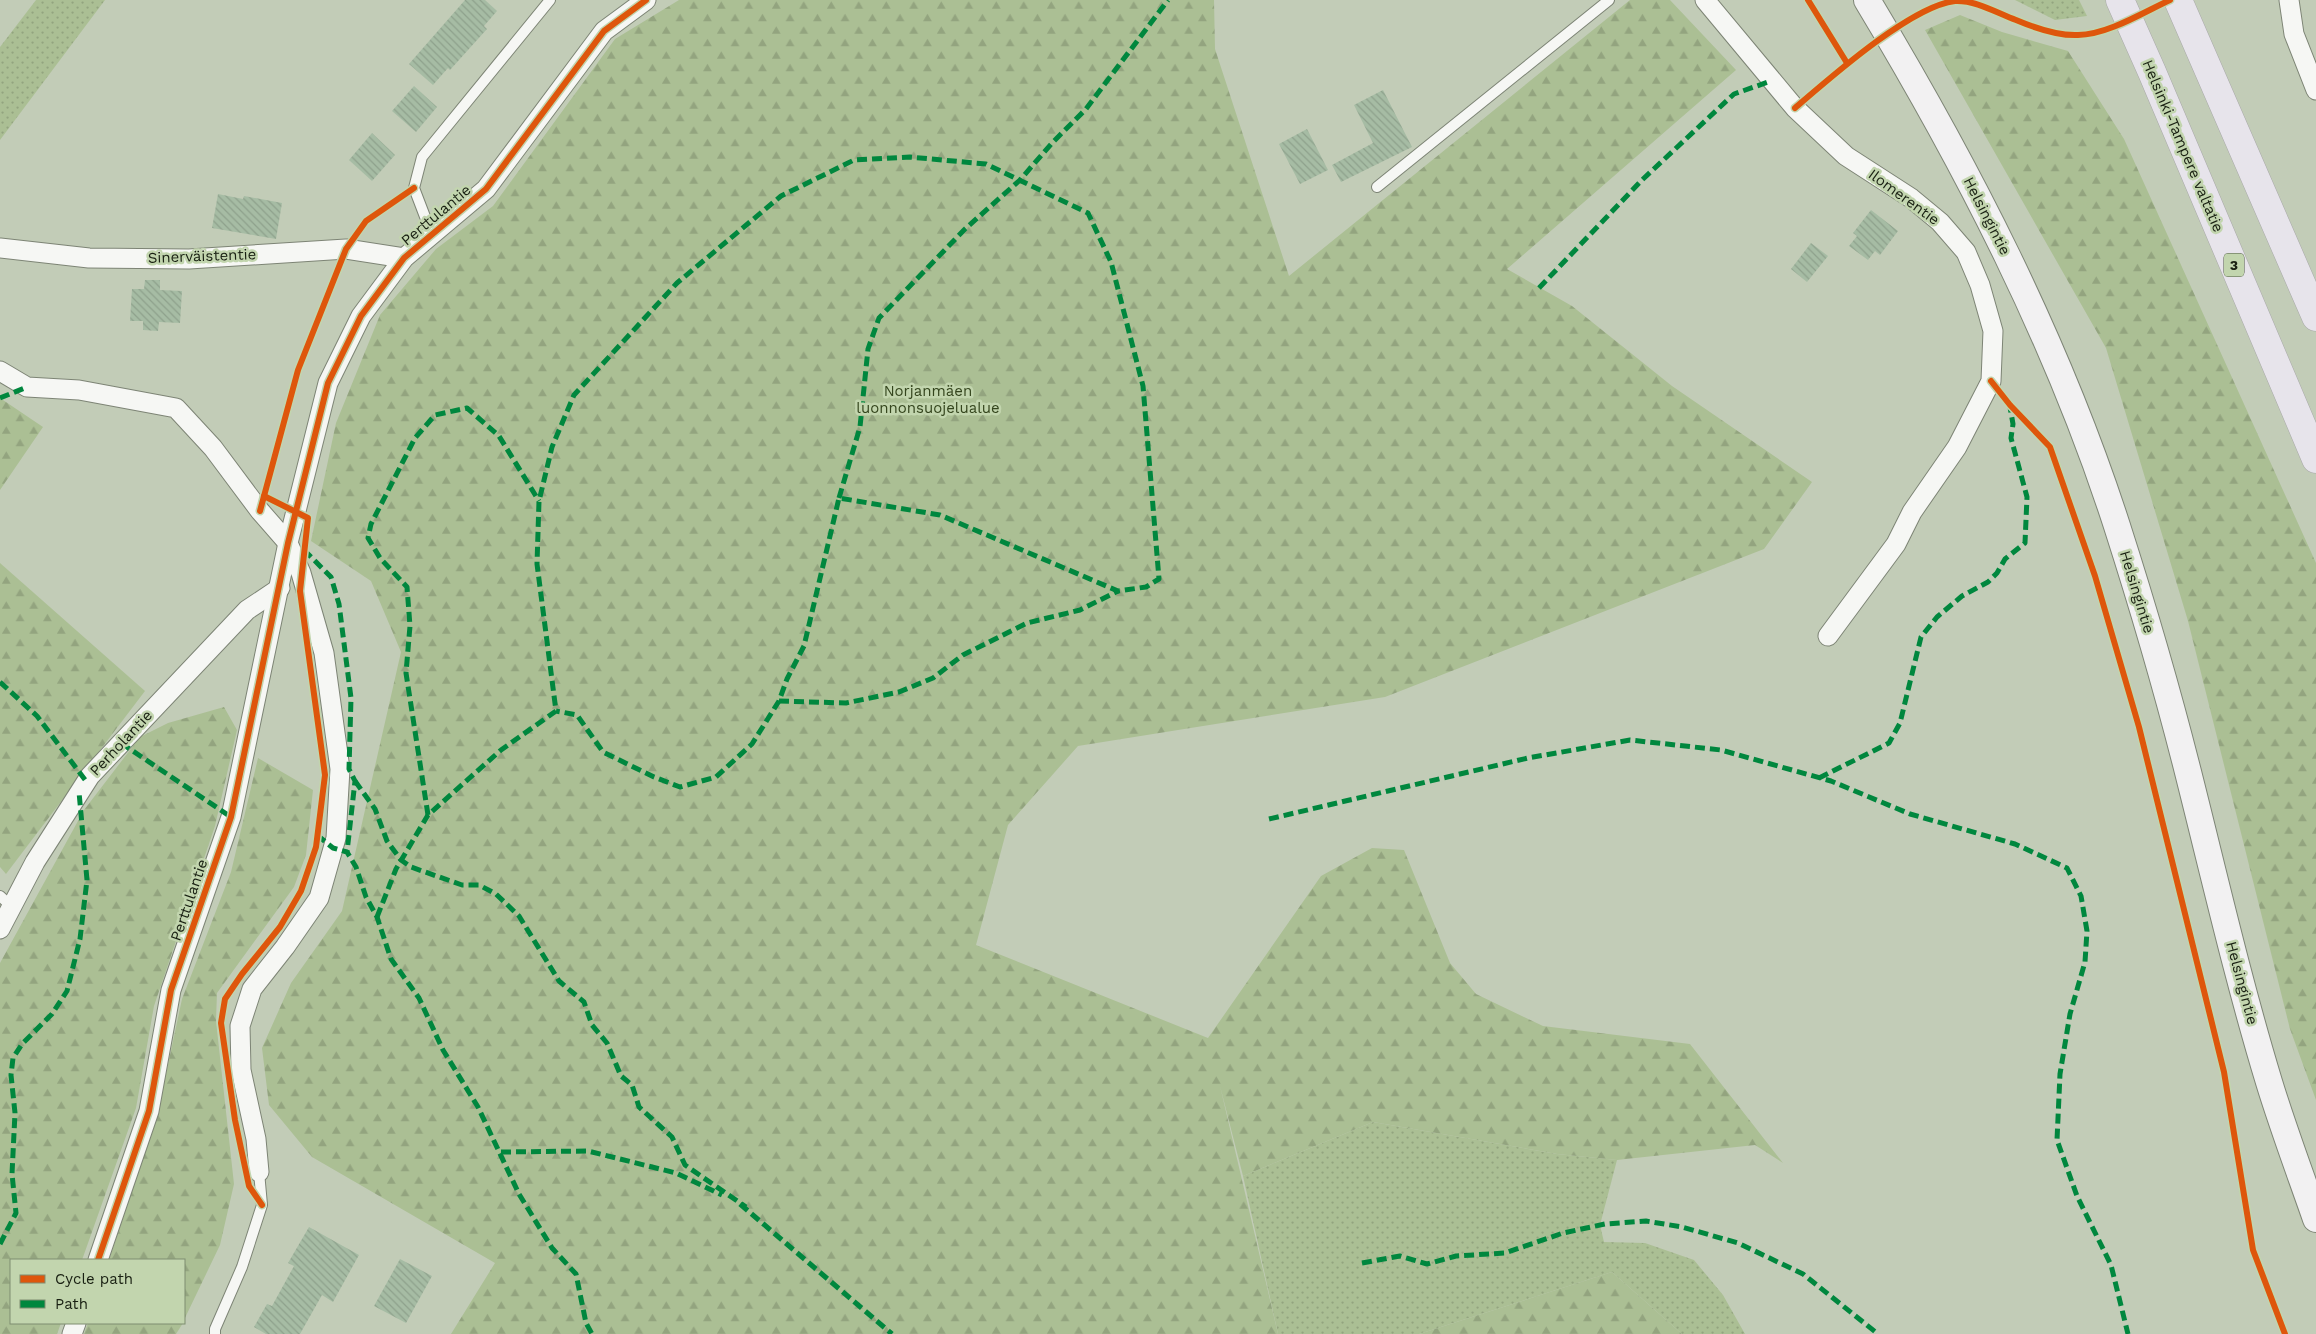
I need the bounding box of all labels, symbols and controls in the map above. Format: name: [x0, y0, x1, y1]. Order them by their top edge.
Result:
street label: Helsinki-Tampere valtatie: [2138, 57, 2228, 235]
street label: Ilomerentie: [1865, 165, 1943, 229]
street label: Helsingintie: [1960, 174, 2014, 258]
street label: Perttulantie: [398, 181, 474, 249]
street label: Sinerväistentie: [147, 245, 257, 267]
road number: 3: [2224, 254, 2244, 276]
park label: Norjanmäen luonnonsuojelualue: [856, 382, 1000, 417]
street label: Helsingintie: [2116, 549, 2158, 635]
street label: Perholantie: [86, 706, 156, 780]
street label: Perttulantie: [167, 857, 211, 943]
street label: Helsingintie: [2222, 939, 2262, 1027]
legend: [10, 1259, 185, 1324]
text: Cycle path: [55, 1270, 133, 1288]
text: Path: [55, 1295, 88, 1313]

